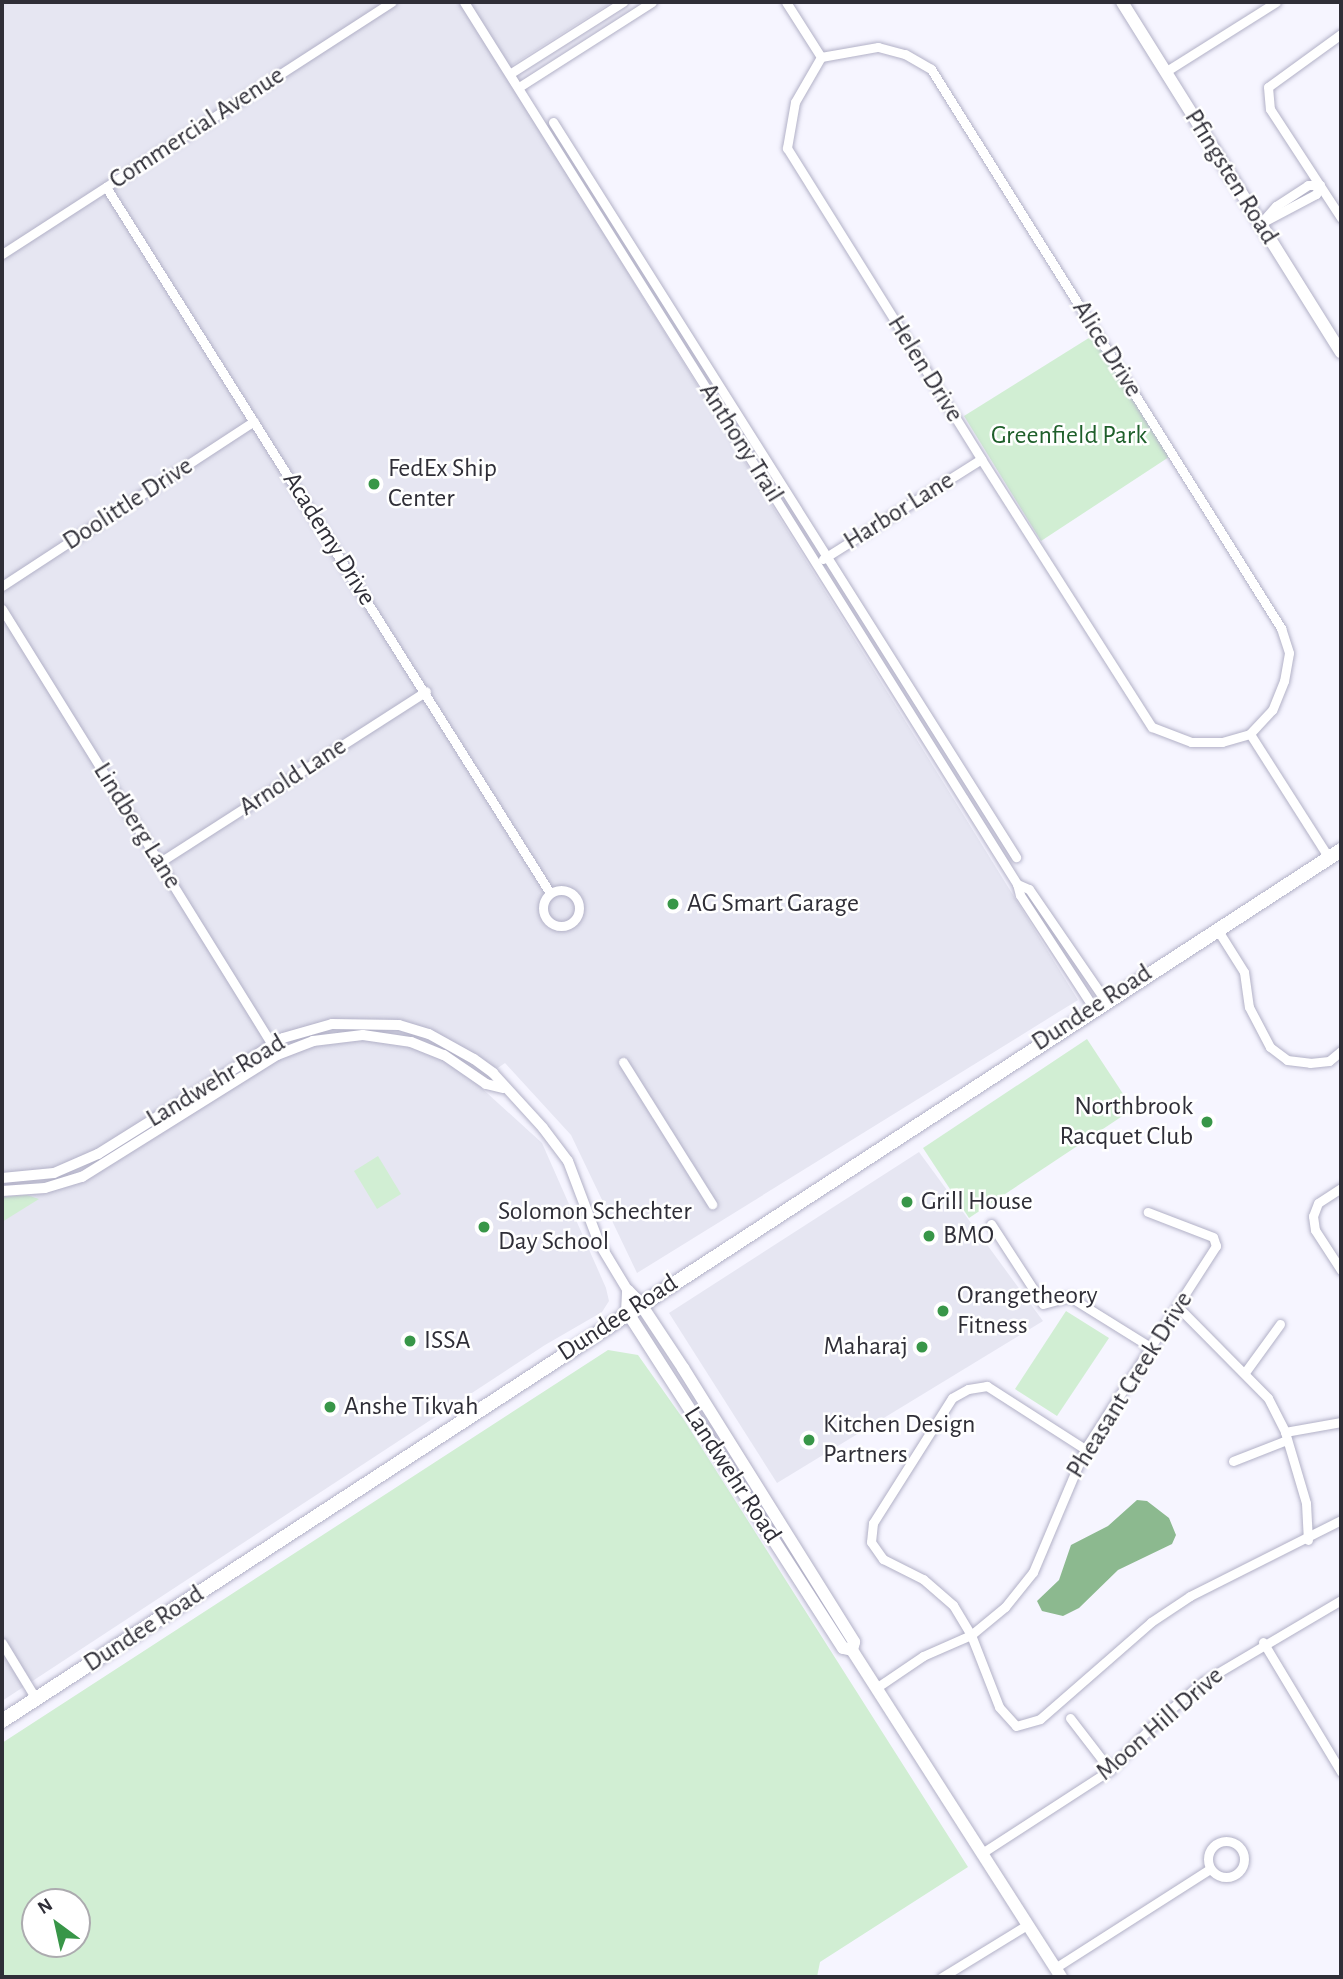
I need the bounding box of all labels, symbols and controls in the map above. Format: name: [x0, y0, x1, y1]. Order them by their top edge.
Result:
street label: Commercial Avenue: [104, 60, 290, 196]
street label: Pfingsten Road: [1177, 104, 1285, 250]
street label: Alice Drive: [1065, 295, 1149, 403]
street label: Helen Drive: [880, 310, 970, 428]
street label: Anthony Trail: [692, 378, 790, 508]
park label: Greenfield Park: [991, 420, 1147, 452]
street label: Doolittle Drive: [57, 451, 199, 557]
place label: FedEx Ship Center: [388, 453, 497, 514]
street label: Harbor Lane: [838, 465, 960, 557]
street label: Academy Drive: [276, 466, 382, 612]
marker: FedEx Ship Center: [366, 476, 382, 492]
street label: Arnold Lane: [234, 731, 352, 823]
street label: Lindberg Lane: [86, 757, 188, 895]
place label: AG Smart Garage: [687, 888, 859, 920]
marker: AG Smart Garage: [665, 896, 681, 912]
street label: Dundee Road: [1026, 958, 1158, 1058]
street label: Landwehr Road: [141, 1027, 291, 1135]
place label: Northbrook Racquet Club: [1059, 1091, 1193, 1152]
marker: Northbrook Racquet Club: [1199, 1114, 1215, 1130]
place label: Grill House: [921, 1186, 1033, 1218]
marker: Grill House: [899, 1194, 915, 1210]
place label: Solomon Schechter Day School: [498, 1196, 692, 1258]
marker: Solomon Schechter Day School: [476, 1219, 492, 1235]
place label: BMO: [943, 1220, 994, 1252]
marker: BMO: [921, 1228, 937, 1244]
street label: Dundee Road: [552, 1268, 684, 1368]
place label: Orangetheory Fitness: [957, 1280, 1098, 1342]
street label: Pheasant Creek Drive: [1060, 1286, 1200, 1484]
marker: Orangetheory Fitness: [935, 1303, 951, 1319]
place label: ISSA: [424, 1325, 471, 1357]
place label: Maharaj: [823, 1331, 908, 1363]
marker: ISSA: [402, 1333, 418, 1349]
marker: Maharaj: [914, 1339, 930, 1355]
place label: Anshe Tikvah: [344, 1391, 479, 1423]
marker: Anshe Tikvah: [322, 1399, 338, 1415]
street label: Landwehr Road: [676, 1401, 788, 1549]
place label: Kitchen Design Partners: [823, 1409, 975, 1470]
marker: Kitchen Design Partners: [801, 1432, 817, 1448]
street label: Dundee Road: [78, 1579, 210, 1679]
street label: Moon Hill Drive: [1090, 1660, 1230, 1788]
north arrow: [21, 1888, 91, 1958]
text: N: [35, 1895, 56, 1918]

